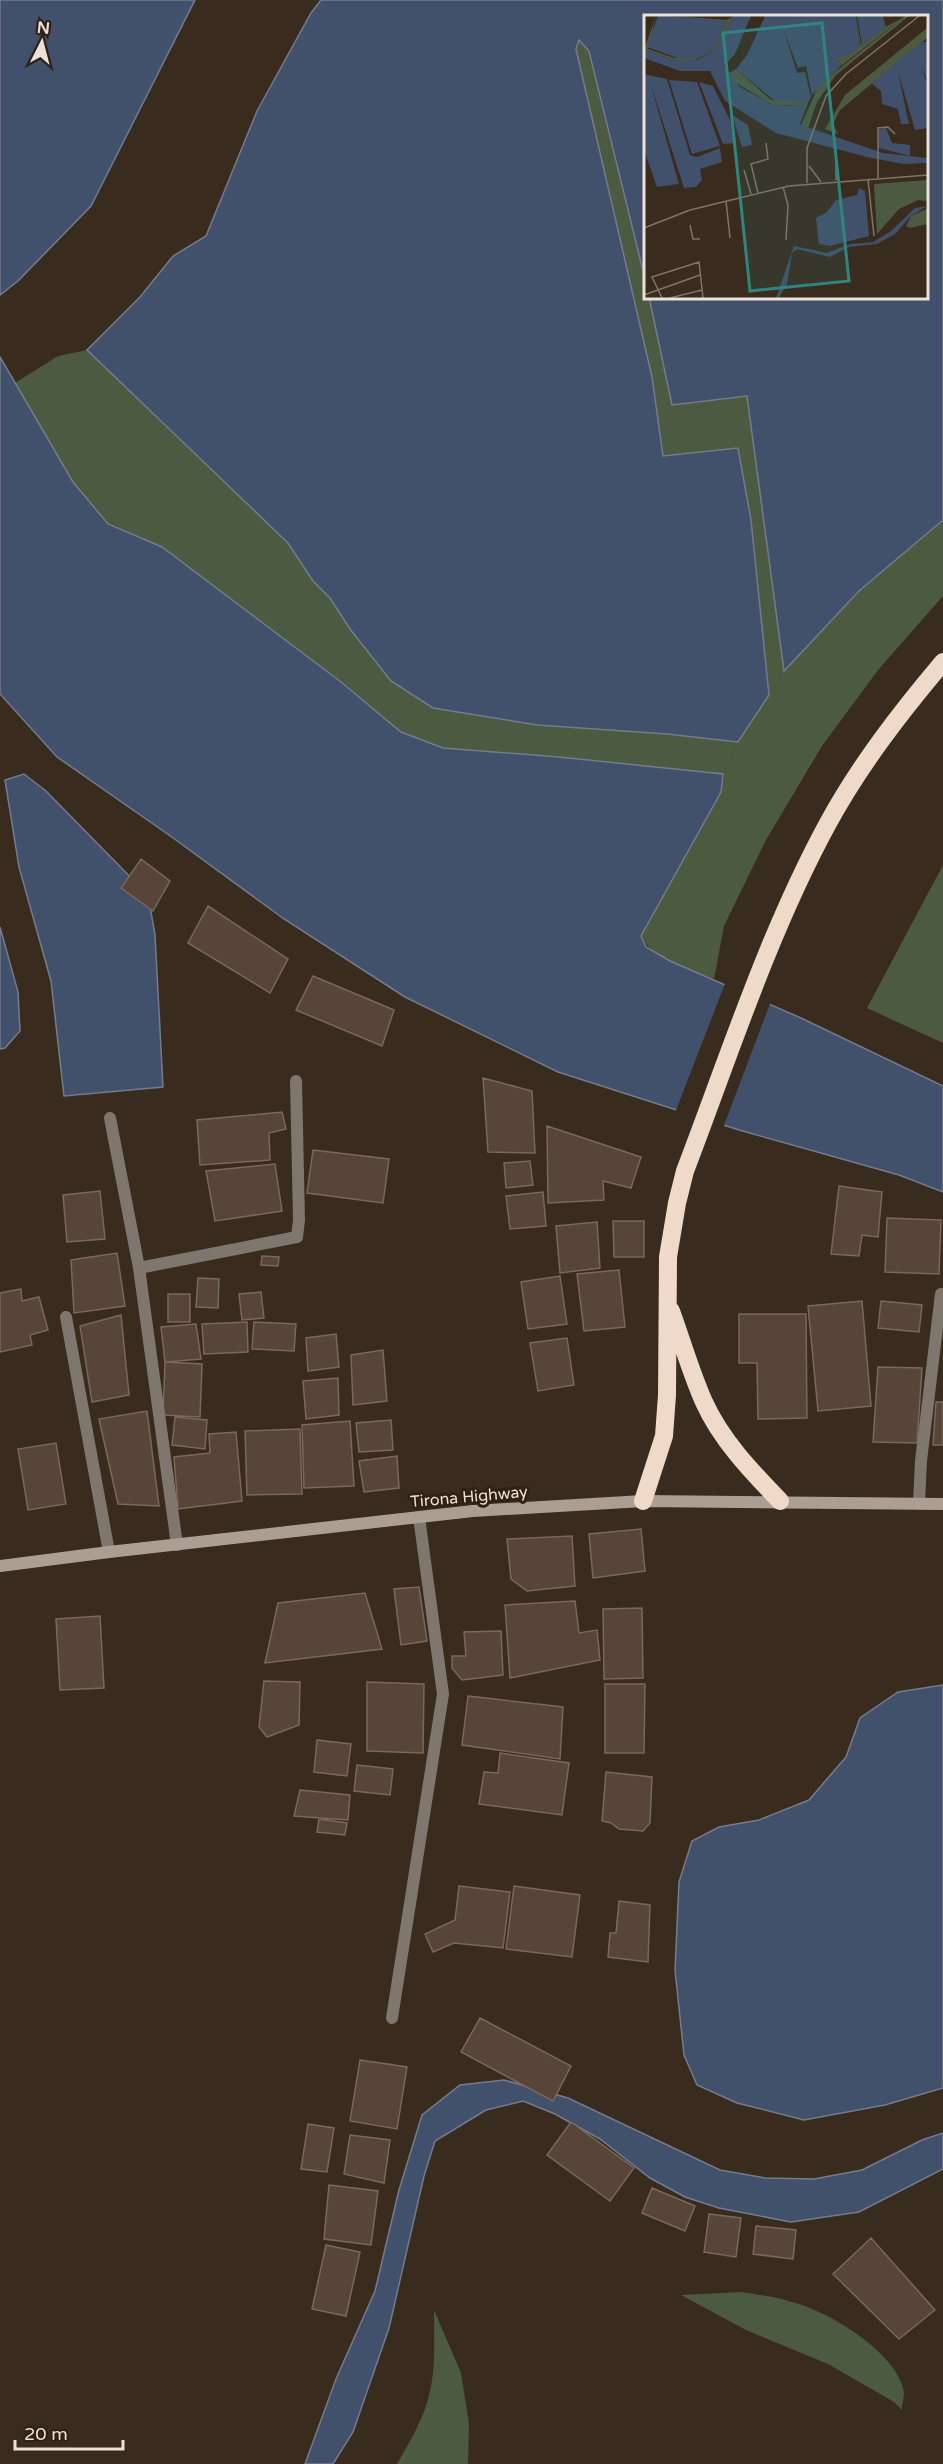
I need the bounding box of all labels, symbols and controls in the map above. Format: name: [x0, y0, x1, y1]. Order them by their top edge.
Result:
north arrow: [12, 12, 72, 72]
inset map: [644, 15, 928, 298]
text: N: [36, 17, 51, 39]
street label: Tirona Highway: [410, 1482, 529, 1512]
scale bar: [15, 2413, 123, 2451]
text: 20 m: [24, 2423, 68, 2445]

